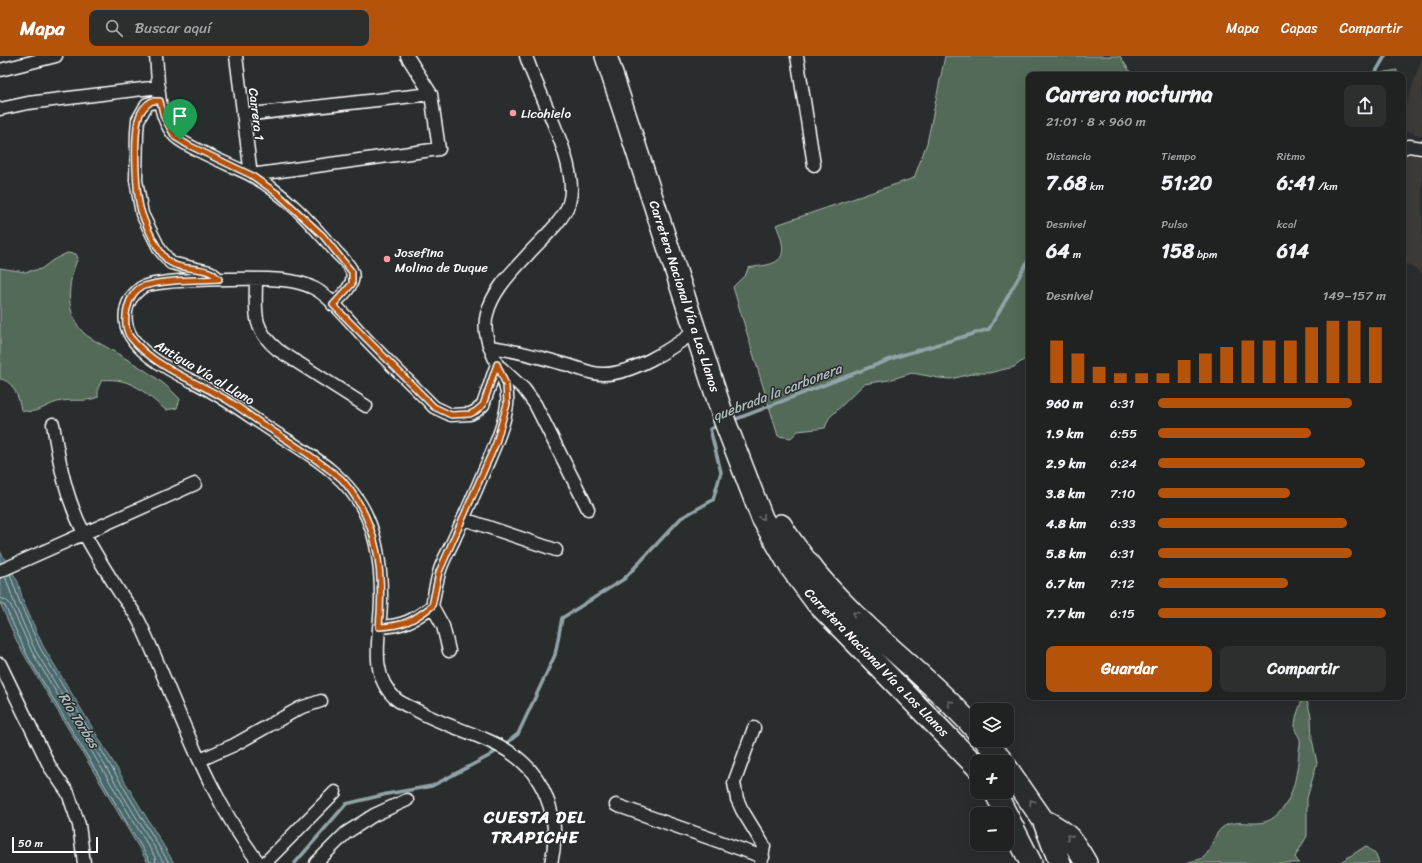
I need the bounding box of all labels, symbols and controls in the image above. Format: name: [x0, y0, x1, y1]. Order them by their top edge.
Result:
search box: [89, 10, 369, 46]
text: Mapa: [20, 12, 65, 45]
text: Buscar aquí: [135, 15, 211, 41]
text: Mapa: [1226, 16, 1259, 41]
text: Capas: [1281, 16, 1318, 41]
text: Compartir: [1340, 16, 1402, 41]
icon: search: [103, 17, 125, 39]
text: Carrera nocturna: [1046, 75, 1213, 114]
button: share: [1344, 85, 1386, 127]
street label: Carrera 1: [242, 86, 271, 142]
pin: [163, 99, 197, 140]
place label: Licohielo: [521, 102, 571, 125]
icon: arrive: [169, 105, 191, 127]
marker: Licohielo: [508, 108, 518, 118]
text: 21:01 · 8 × 960 m: [1046, 110, 1146, 133]
text: Distancia: [1046, 147, 1091, 166]
text: Tiempo: [1161, 147, 1196, 166]
text: Ritmo: [1277, 147, 1305, 166]
text: 7.68: [1046, 166, 1087, 201]
text: 51:20: [1161, 166, 1212, 201]
text: 6:41: [1277, 166, 1315, 201]
text: km: [1087, 177, 1104, 196]
text: /km: [1315, 177, 1338, 196]
street label: Carretera Nacional Vía a Los Llanos: [643, 197, 727, 396]
text: Desnivel: [1046, 215, 1086, 234]
text: Pulso: [1161, 215, 1188, 234]
text: kcal: [1277, 215, 1297, 234]
text: 64: [1046, 234, 1070, 269]
text: 158: [1161, 234, 1194, 269]
text: 614: [1277, 234, 1309, 269]
place label: Josefina Molina de Duque: [394, 241, 488, 279]
text: m: [1070, 245, 1081, 264]
text: bpm: [1194, 245, 1217, 264]
marker: Josefina Molina de Duque: [382, 254, 392, 264]
text: Desnivel: [1046, 284, 1093, 307]
text: 149–157 m: [1323, 284, 1386, 307]
street label: Antigua Vía al Llano: [150, 333, 259, 412]
water label: quebrada la carbonera: [709, 356, 847, 429]
text: 960 m: [1046, 392, 1083, 415]
text: 6:31: [1110, 392, 1134, 415]
text: 1.9 km: [1046, 422, 1084, 445]
text: 6:55: [1110, 422, 1137, 445]
text: 2.9 km: [1046, 452, 1086, 475]
text: 6:24: [1110, 452, 1137, 475]
text: 3.8 km: [1046, 482, 1085, 505]
text: 7:10: [1110, 482, 1135, 505]
text: 4.8 km: [1046, 512, 1086, 535]
text: 6:33: [1110, 512, 1136, 535]
one-way arrow: [757, 513, 765, 520]
text: 5.8 km: [1046, 542, 1086, 565]
text: 6:31: [1110, 542, 1134, 565]
text: 6.7 km: [1046, 572, 1085, 595]
text: 7:12: [1110, 572, 1134, 595]
street label: Carretera Nacional Vía a Los Llanos: [799, 582, 955, 743]
text: 7.7 km: [1046, 602, 1085, 625]
text: 6:15: [1110, 602, 1135, 625]
one-way arrow: [852, 611, 860, 619]
button: Guardar: [1046, 646, 1212, 692]
button: Compartir: [1220, 646, 1386, 692]
water label: Río Torbes: [52, 687, 107, 755]
one-way arrow: [947, 700, 955, 707]
map controls: [970, 703, 1014, 851]
button: layers: [970, 703, 1014, 747]
button: +: [970, 755, 1014, 799]
one-way arrow: [1030, 800, 1037, 807]
district label: CUESTA DEL TRAPICHE: [483, 802, 586, 852]
button: −: [970, 807, 1014, 851]
text: 50 m: [18, 834, 43, 853]
one-way arrow: [1066, 834, 1074, 842]
scale bar: [12, 835, 98, 854]

